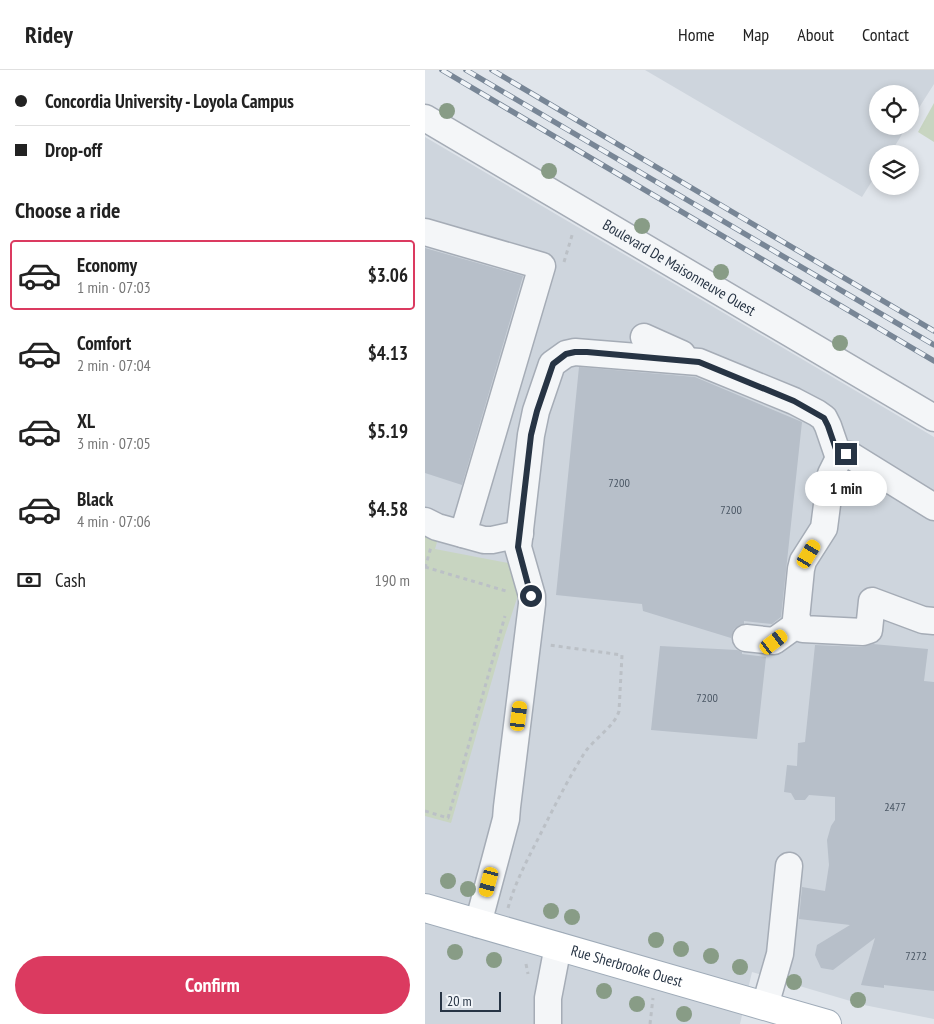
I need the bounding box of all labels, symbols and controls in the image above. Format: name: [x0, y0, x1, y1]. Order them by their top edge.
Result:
text: Ridey: [25, 19, 73, 50]
text: Home: [678, 23, 715, 46]
text: Map: [743, 23, 769, 46]
text: About: [797, 23, 834, 46]
text: Contact: [862, 23, 909, 46]
map controls: [869, 85, 919, 195]
button: locate: [869, 85, 919, 135]
text: Concordia University - Loyola Campus: [45, 89, 294, 113]
text: Drop-off: [45, 138, 102, 162]
button: layers: [869, 145, 919, 195]
text: Choose a ride: [15, 196, 120, 224]
street label: Boulevard De Maisonneuve Ouest: [600, 215, 759, 320]
icon: car: [17, 253, 62, 298]
text: Economy: [77, 253, 137, 277]
text: $3.06: [368, 263, 408, 287]
text: 1 min · 07:03: [77, 277, 151, 297]
icon: car: [17, 331, 62, 376]
text: Comfort: [77, 331, 131, 355]
text: $4.13: [368, 341, 408, 365]
text: 2 min · 07:04: [77, 355, 151, 375]
icon: car: [17, 409, 62, 454]
text: XL: [77, 409, 95, 433]
text: $5.19: [368, 419, 408, 443]
text: 3 min · 07:05: [77, 433, 151, 453]
route end: [835, 443, 857, 465]
callout: 1 min: [805, 472, 887, 506]
house number: 7200: [608, 475, 630, 490]
text: 1 min: [830, 478, 862, 498]
icon: car: [17, 487, 62, 532]
text: Black: [77, 487, 113, 511]
text: $4.58: [368, 497, 408, 521]
house number: 7200: [720, 502, 742, 517]
text: 4 min · 07:06: [77, 511, 151, 531]
car: [794, 537, 823, 571]
icon: cash: [15, 566, 43, 594]
text: Cash: [55, 568, 86, 592]
text: 190 m: [375, 570, 410, 590]
route start: [520, 585, 542, 607]
car: [757, 627, 790, 657]
house number: 7200: [696, 690, 718, 705]
car: [509, 700, 528, 732]
house number: 2477: [884, 799, 906, 814]
car: [477, 866, 500, 898]
street label: Rue Sherbrooke Ouest: [569, 941, 685, 991]
house number: 7272: [905, 948, 927, 963]
button: Confirm: [15, 956, 410, 1014]
scale bar: [440, 989, 501, 1012]
text: 20 m: [447, 992, 472, 1010]

